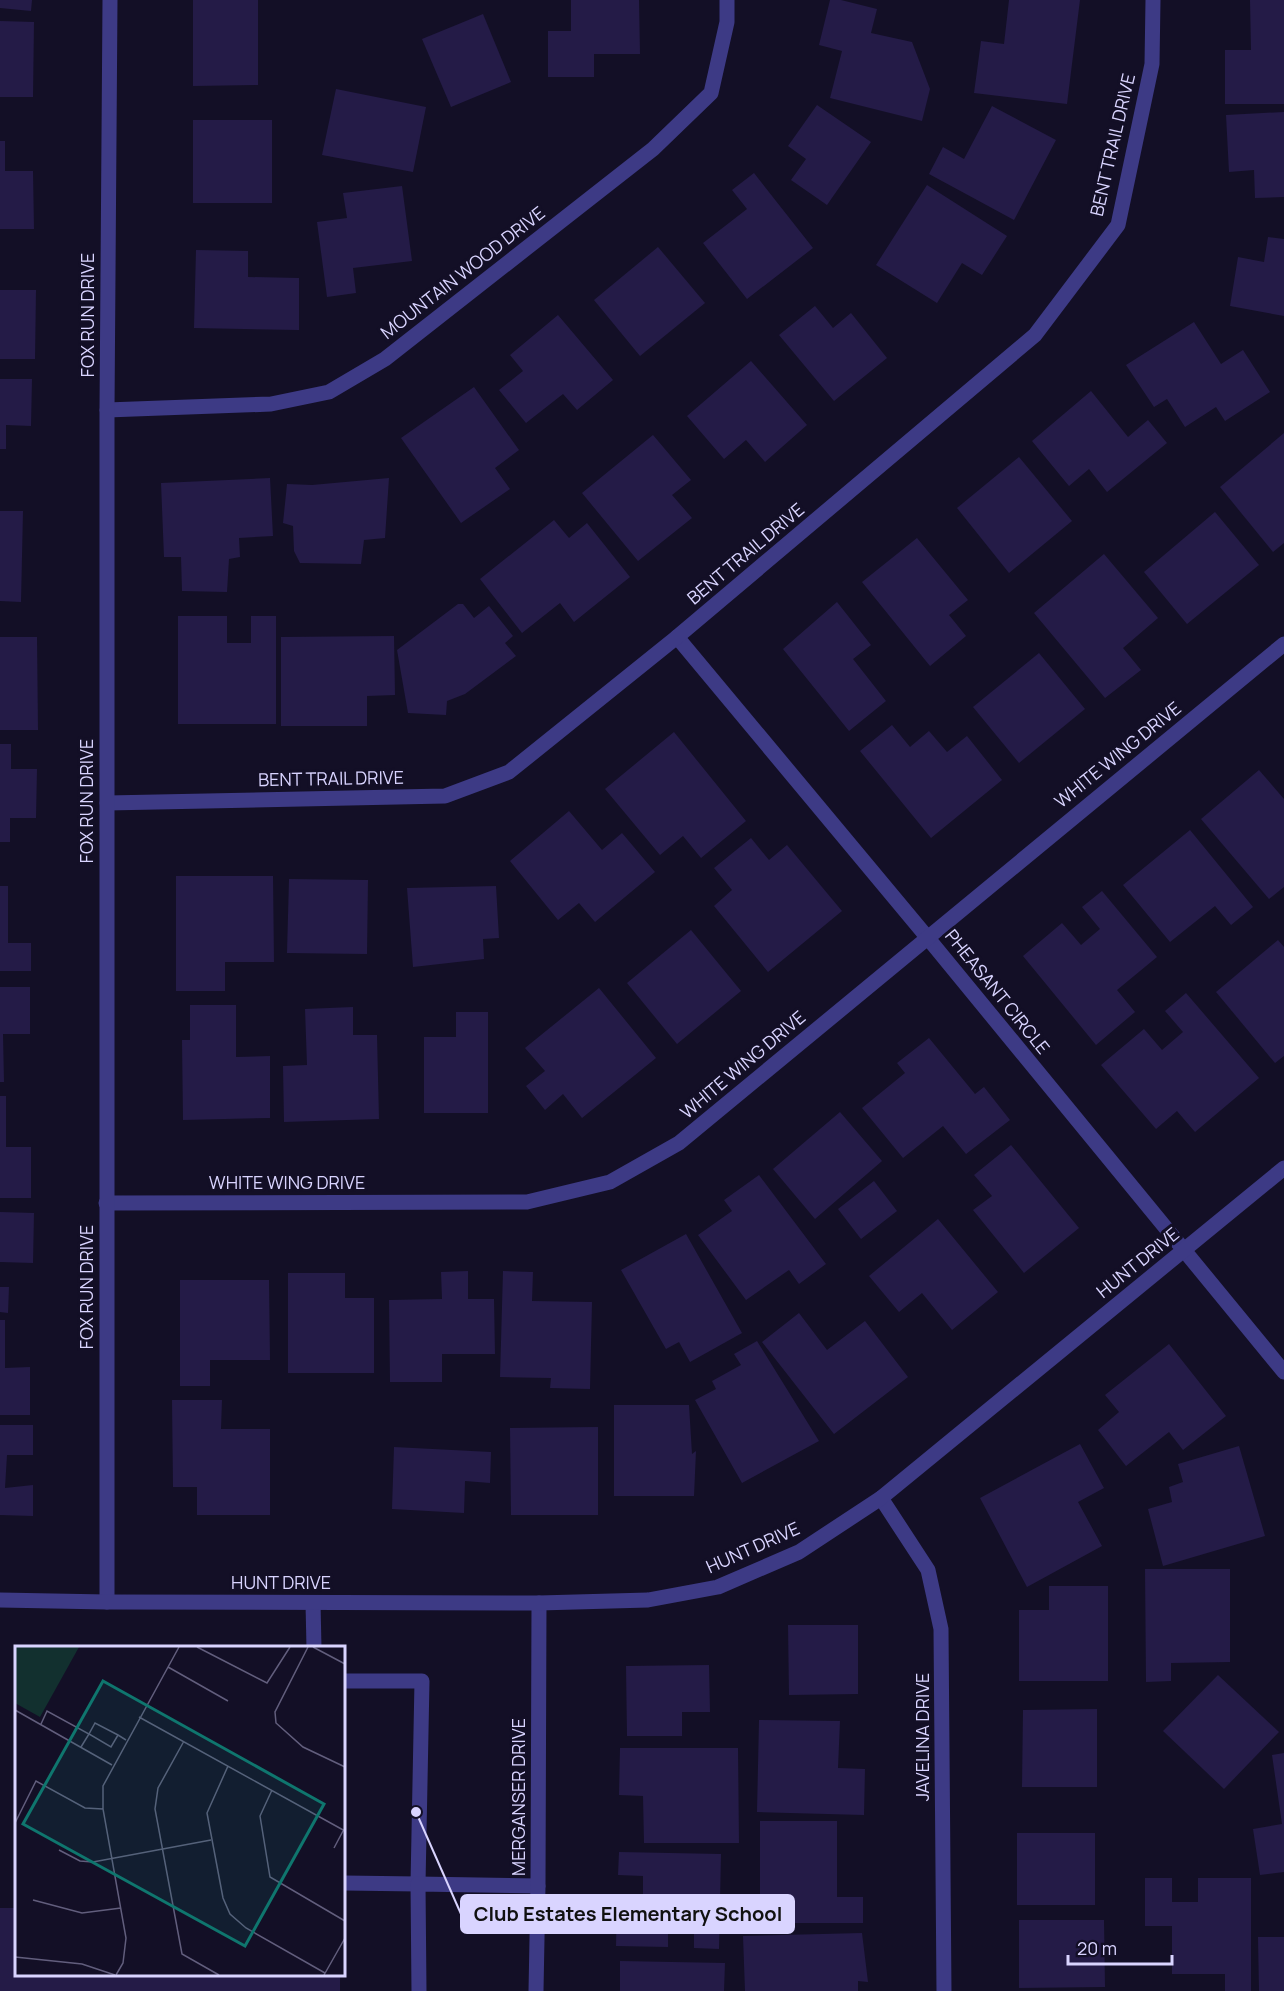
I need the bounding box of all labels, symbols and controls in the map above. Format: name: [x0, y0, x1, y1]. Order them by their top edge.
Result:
street label: BENT TRAIL DRIVE: [1084, 71, 1140, 218]
street label: MOUNTAIN WOOD DRIVE: [375, 201, 549, 344]
street label: FOX RUN DRIVE: [75, 253, 99, 377]
street label: BENT TRAIL DRIVE: [682, 497, 809, 609]
street label: WHITE WING DRIVE: [1049, 696, 1186, 813]
street label: FOX RUN DRIVE: [74, 739, 98, 863]
street label: BENT TRAIL DRIVE: [258, 765, 404, 791]
street label: PHEASANT CIRCLE: [940, 924, 1055, 1059]
street label: WHITE WING DRIVE: [675, 1005, 810, 1124]
street label: WHITE WING DRIVE: [209, 1170, 365, 1194]
street label: HUNT DRIVE: [1091, 1221, 1184, 1303]
street label: FOX RUN DRIVE: [74, 1225, 98, 1349]
street label: HUNT DRIVE: [702, 1516, 803, 1578]
street label: HUNT DRIVE: [231, 1570, 331, 1594]
inset map: [15, 1646, 345, 1976]
street label: JAVELINA DRIVE: [910, 1673, 934, 1801]
street label: MERGANSER DRIVE: [506, 1718, 530, 1876]
callout: Club Estates Elementary School: [461, 1895, 794, 1933]
text: Club Estates Elementary School: [474, 1900, 782, 1927]
scale bar: [1068, 1928, 1172, 1966]
text: 20 m: [1077, 1936, 1117, 1960]

